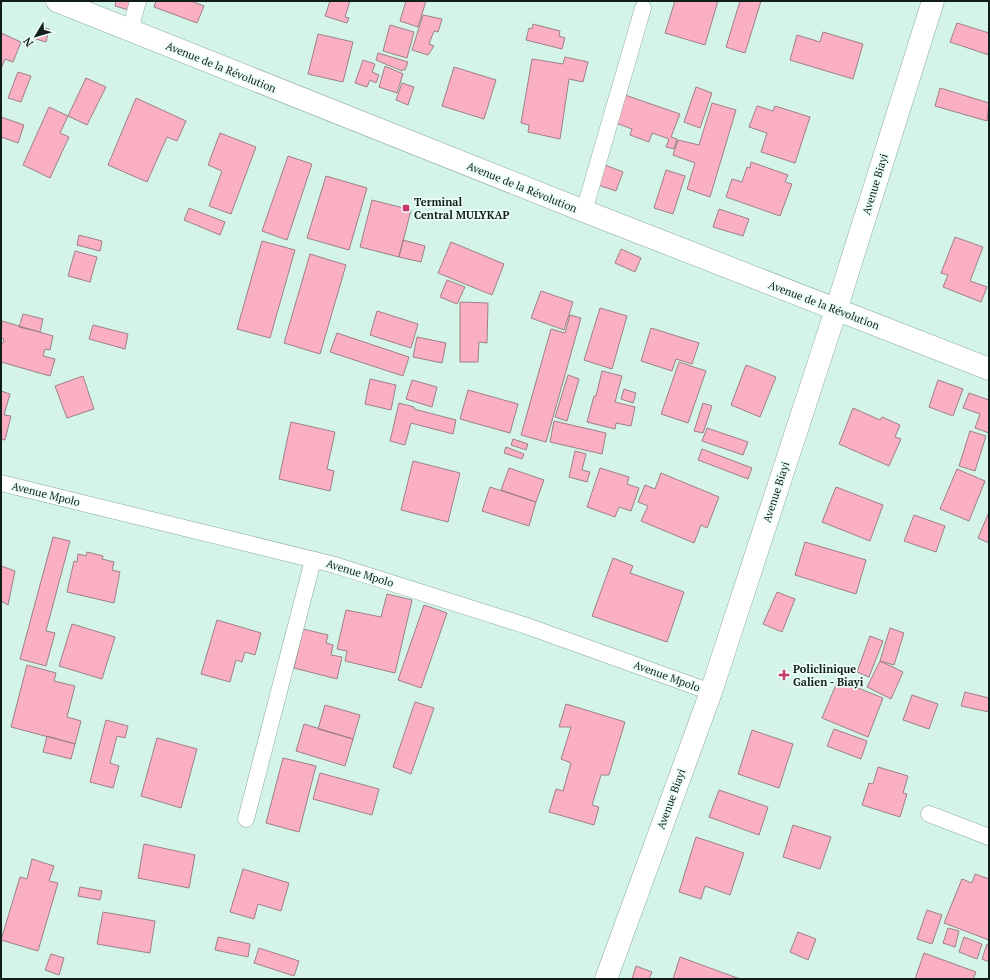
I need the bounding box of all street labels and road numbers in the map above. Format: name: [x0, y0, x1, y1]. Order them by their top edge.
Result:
street label: Avenue de la Révolution: [164, 38, 279, 96]
street label: Avenue Biayi: [859, 152, 891, 216]
street label: Avenue de la Révolution: [465, 158, 580, 216]
street label: Avenue de la Révolution: [767, 277, 882, 333]
street label: Avenue Biayi: [760, 460, 792, 524]
street label: Avenue Mpolo: [10, 479, 82, 509]
street label: Avenue Mpolo: [325, 556, 395, 590]
street label: Avenue Mpolo: [632, 657, 702, 695]
street label: Avenue Biayi: [654, 767, 688, 831]

